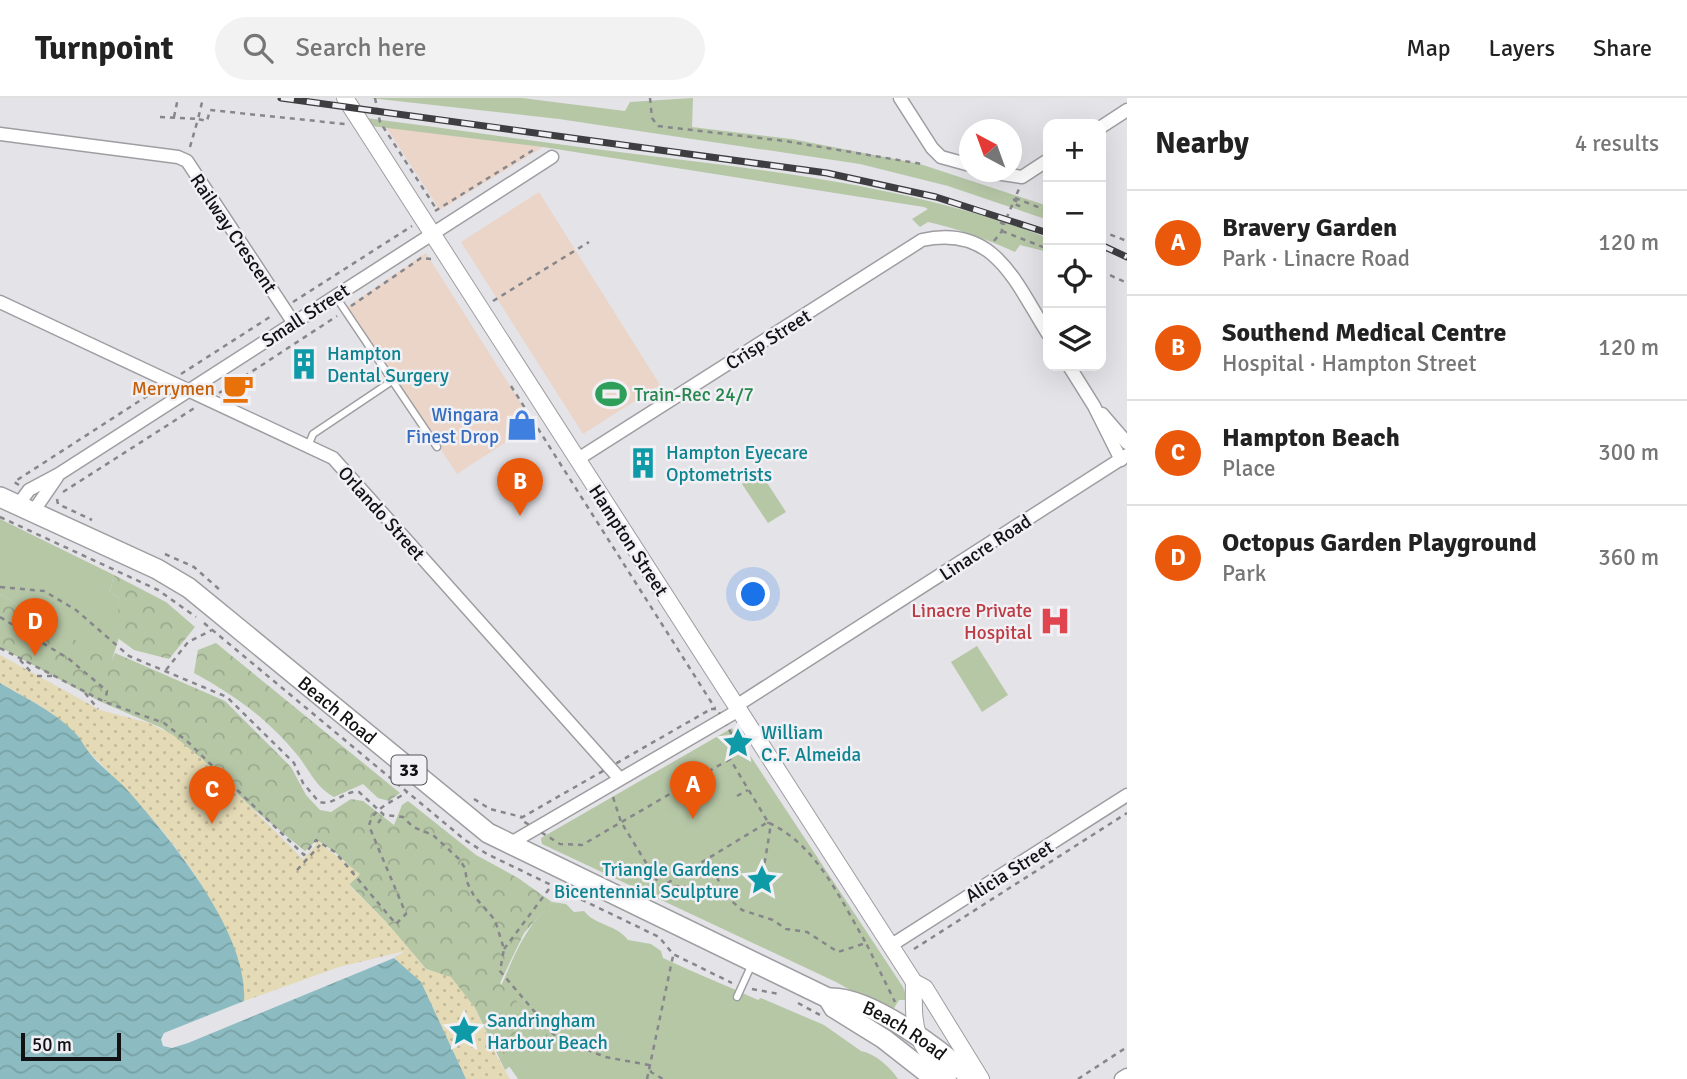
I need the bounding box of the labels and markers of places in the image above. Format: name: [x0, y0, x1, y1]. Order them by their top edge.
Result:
place label: Hampton Dental Surgery: [327, 342, 449, 388]
building icon: Hampton Dental Surgery: [287, 347, 321, 381]
cafe icon: Merrymen: [221, 371, 255, 405]
place label: Merrymen: [132, 377, 215, 401]
sports icon: Train-Rec 24/7: [594, 377, 628, 411]
place label: Train-Rec 24/7: [634, 383, 754, 407]
place label: Wingara Finest Drop: [406, 403, 499, 449]
shop icon: Wingara Finest Drop: [505, 408, 539, 442]
place label: Hampton Eyecare Optometrists: [666, 441, 808, 487]
building icon: Hampton Eyecare Optometrists: [626, 446, 660, 480]
pin: B: [497, 458, 543, 516]
pin: D: [12, 598, 58, 656]
place label: Linacre Private Hospital: [911, 599, 1032, 645]
hospital icon: Linacre Private Hospital: [1038, 604, 1072, 638]
place label: William C.F. Almeida: [761, 721, 861, 767]
place icon: William C.F. Almeida: [721, 726, 755, 760]
pin: A: [670, 761, 716, 819]
pin: C: [189, 766, 235, 824]
place label: Triangle Gardens Bicentennial Sculpture: [554, 858, 739, 904]
place icon: Triangle Gardens Bicentennial Sculpture: [745, 863, 779, 897]
place label: Sandringham Harbour Beach: [487, 1009, 608, 1055]
place icon: Sandringham Harbour Beach: [447, 1014, 481, 1048]

